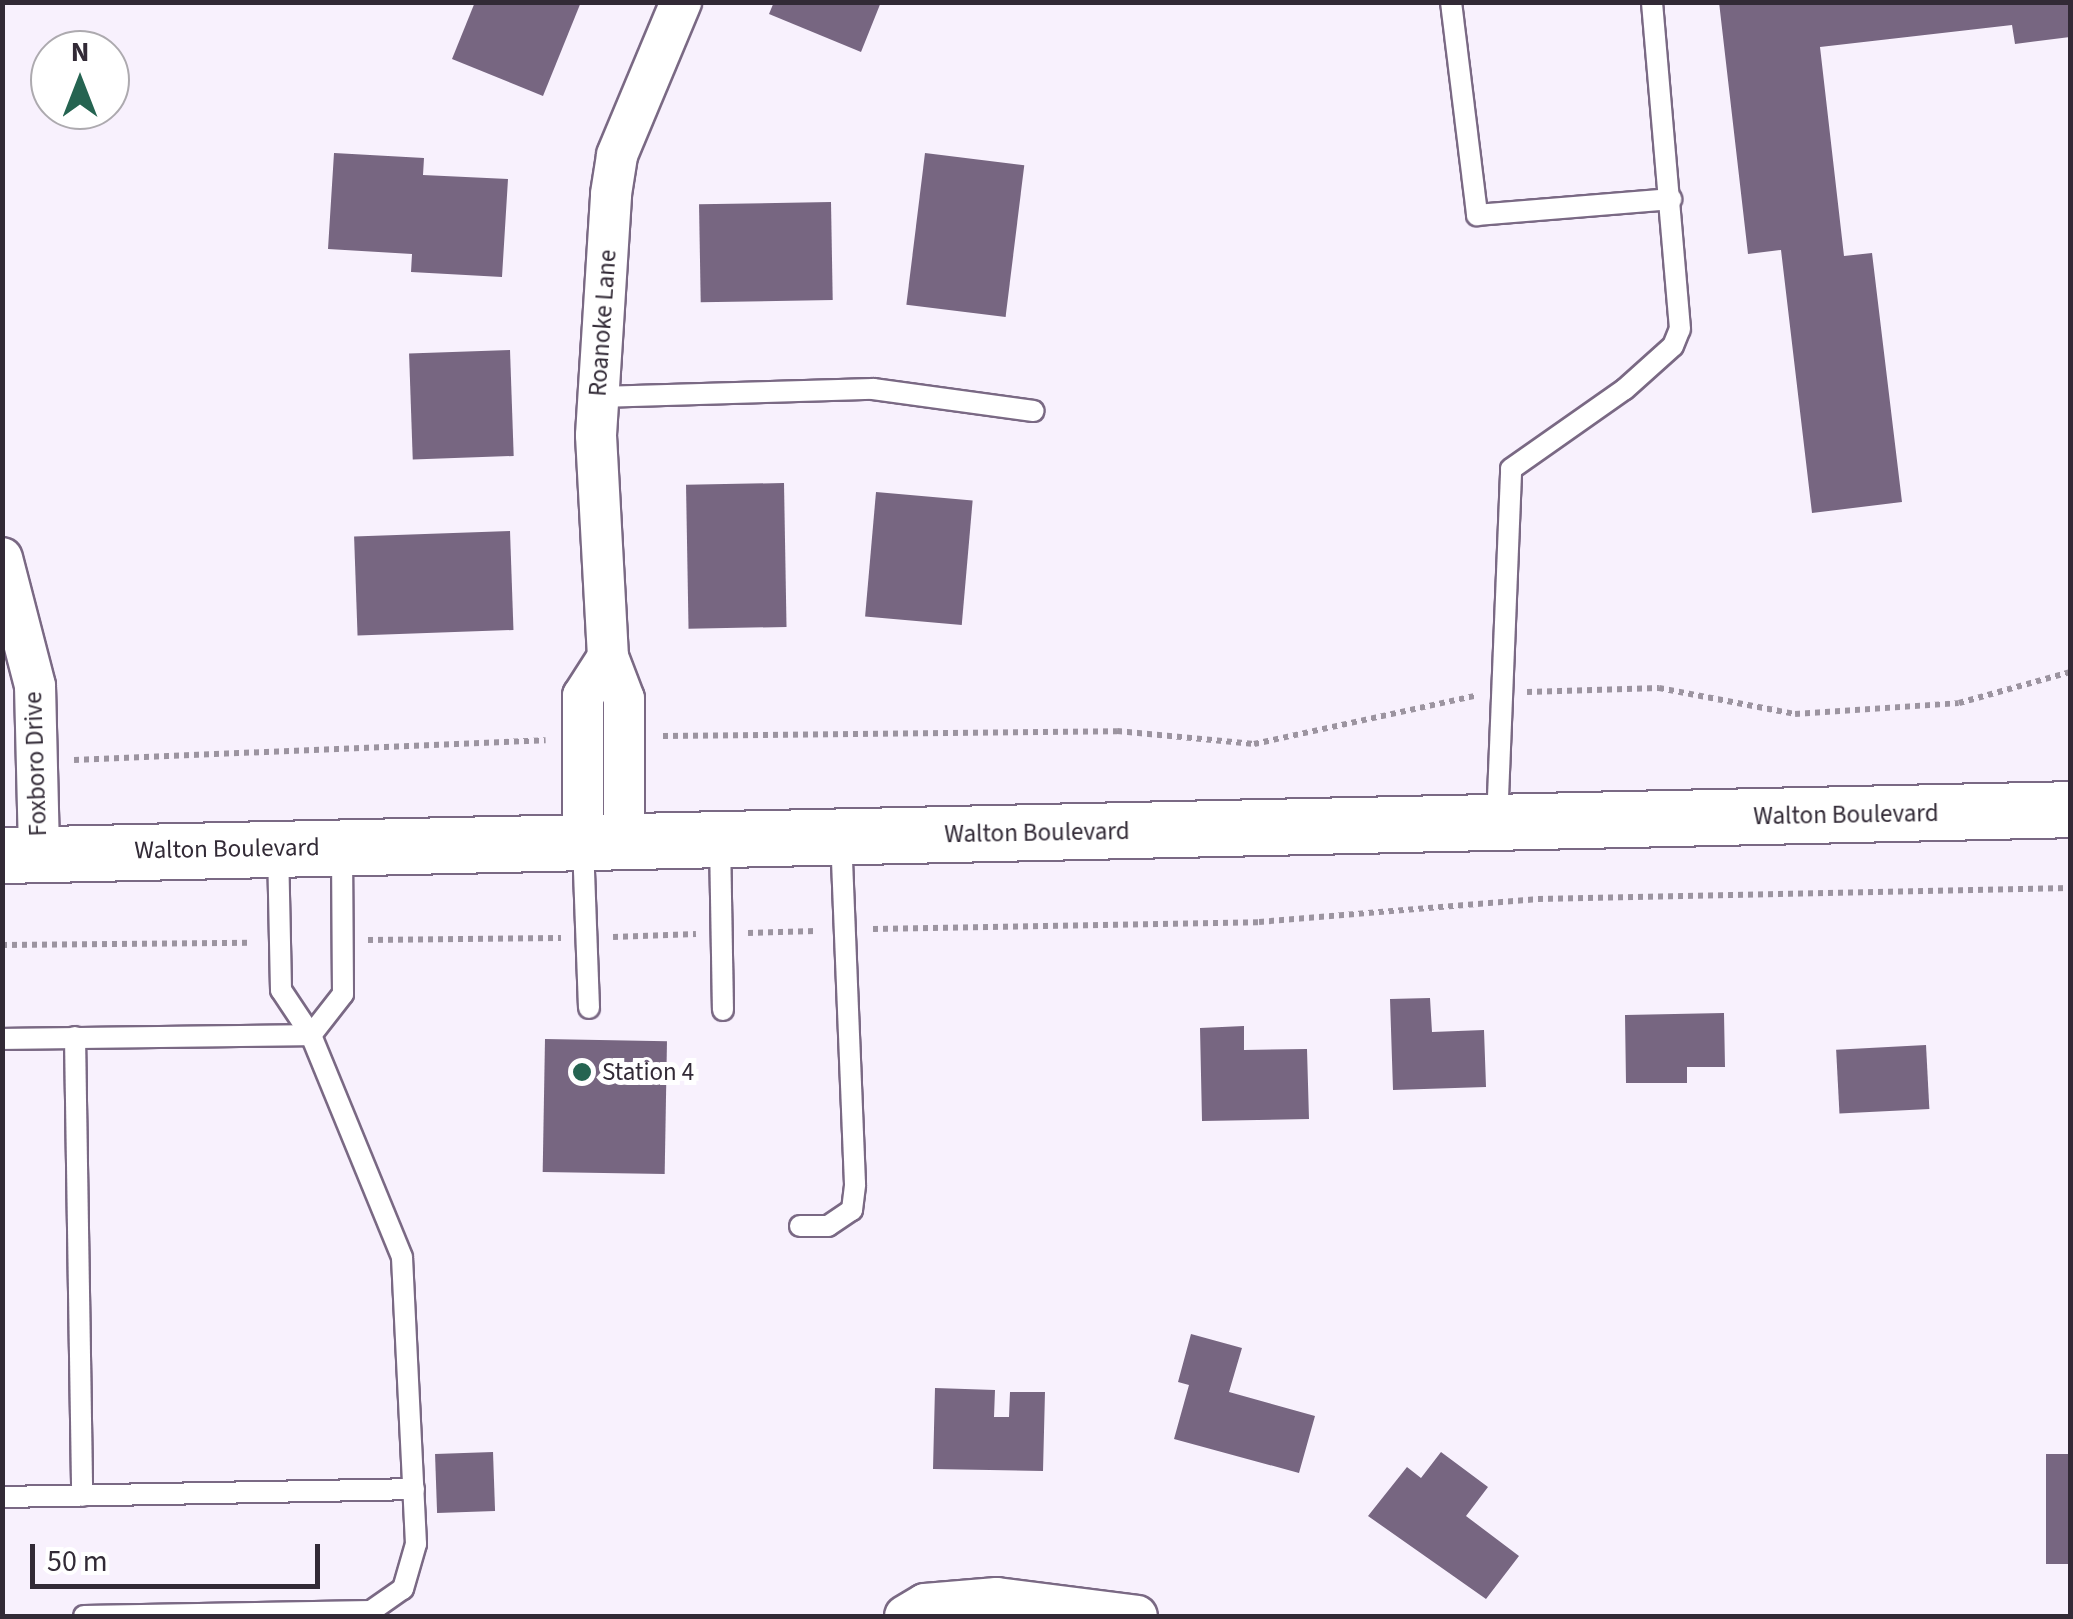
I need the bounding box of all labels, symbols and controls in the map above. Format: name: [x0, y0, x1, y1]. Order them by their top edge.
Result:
north arrow: [30, 30, 130, 130]
text: N: [71, 32, 89, 72]
street label: Roanoke Lane: [583, 249, 623, 397]
street label: Foxboro Drive: [18, 691, 54, 837]
street label: Walton Boulevard: [1753, 798, 1939, 832]
street label: Walton Boulevard: [944, 816, 1130, 850]
street label: Walton Boulevard: [134, 832, 320, 866]
place label: Station 4: [602, 1057, 694, 1087]
marker: Station 4: [571, 1061, 593, 1083]
scale bar: [35, 1524, 325, 1586]
text: 50 m: [47, 1540, 108, 1583]

